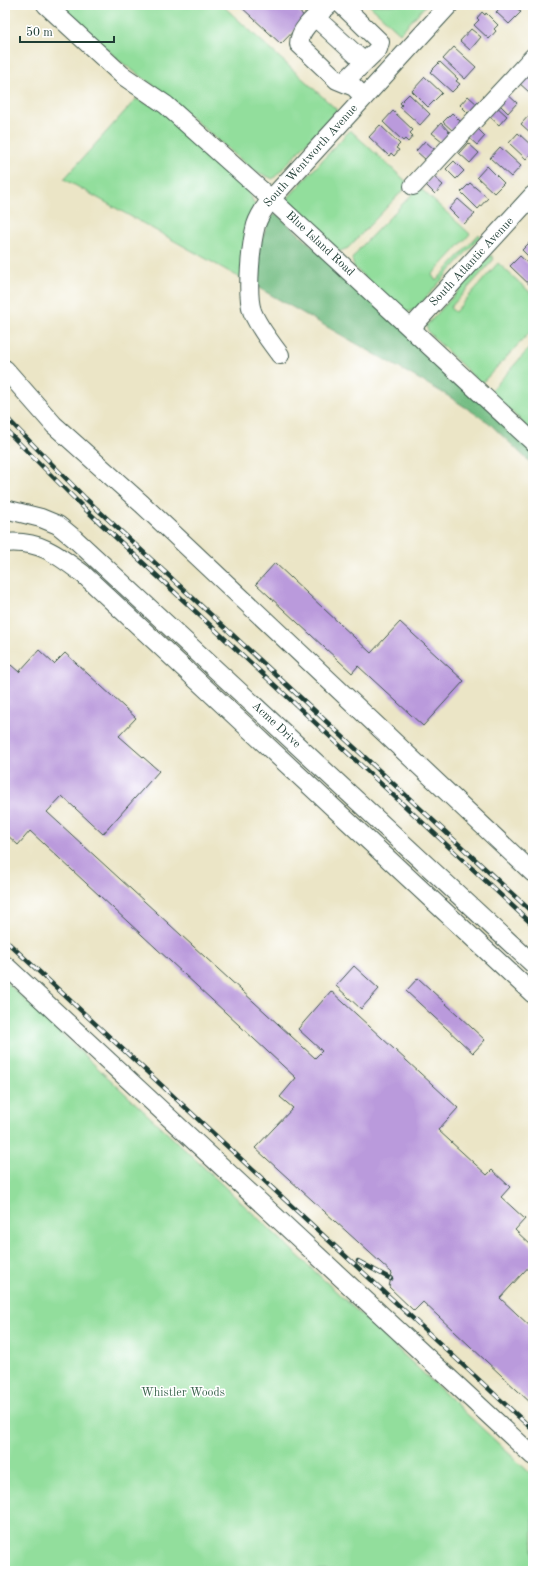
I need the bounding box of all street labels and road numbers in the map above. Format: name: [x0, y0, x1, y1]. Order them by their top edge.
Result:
street label: South Wentworth Avenue: [262, 102, 360, 210]
street label: Blue Island Road: [283, 209, 357, 279]
street label: South Atlantic Avenue: [428, 215, 517, 309]
street label: Acme Drive: [249, 700, 303, 751]

